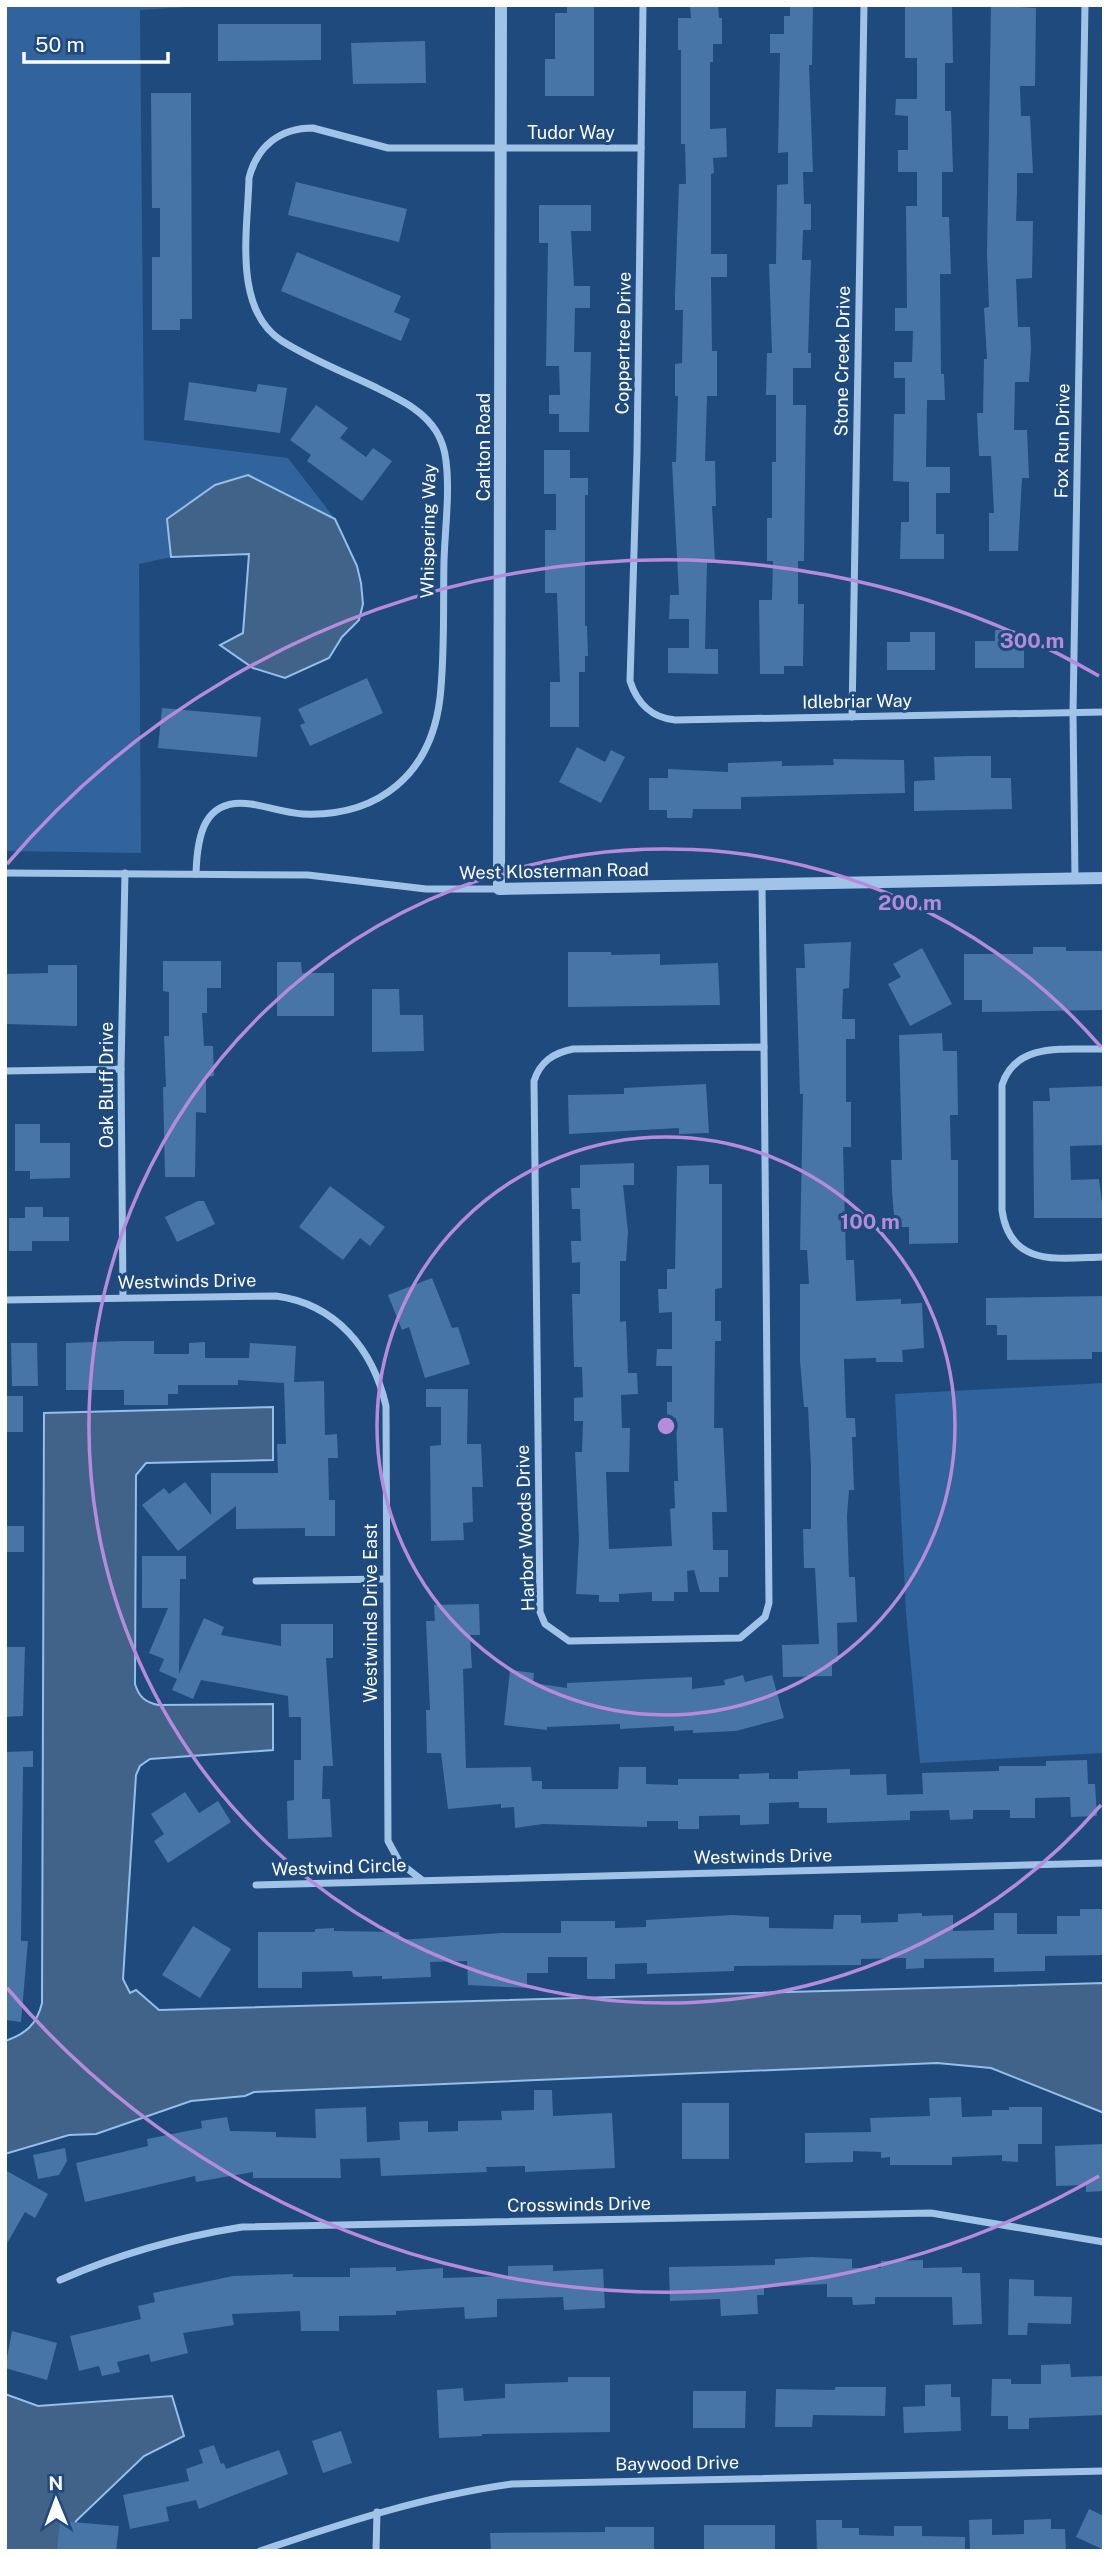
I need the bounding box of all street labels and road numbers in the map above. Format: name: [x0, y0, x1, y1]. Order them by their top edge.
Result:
street label: Tudor Way: [527, 122, 615, 143]
street label: Coppertree Drive: [611, 272, 635, 414]
street label: Stone Creek Drive: [830, 285, 854, 437]
street label: Fox Run Drive: [1050, 383, 1074, 499]
street label: Carlton Road: [473, 393, 494, 501]
street label: Whispering Way: [416, 463, 440, 599]
street label: Idlebriar Way: [802, 690, 912, 712]
street label: West Klosterman Road: [459, 859, 649, 883]
street label: Oak Bluff Drive: [96, 1022, 117, 1148]
street label: Westwinds Drive: [118, 1269, 256, 1293]
street label: Harbor Woods Drive: [512, 1444, 538, 1612]
street label: Westwinds Drive East: [360, 1523, 381, 1703]
street label: Westwinds Drive: [694, 1844, 832, 1868]
street label: Westwind Circle: [271, 1854, 407, 1880]
street label: Crosswinds Drive: [507, 2192, 651, 2216]
street label: Baywood Drive: [615, 2451, 739, 2475]

